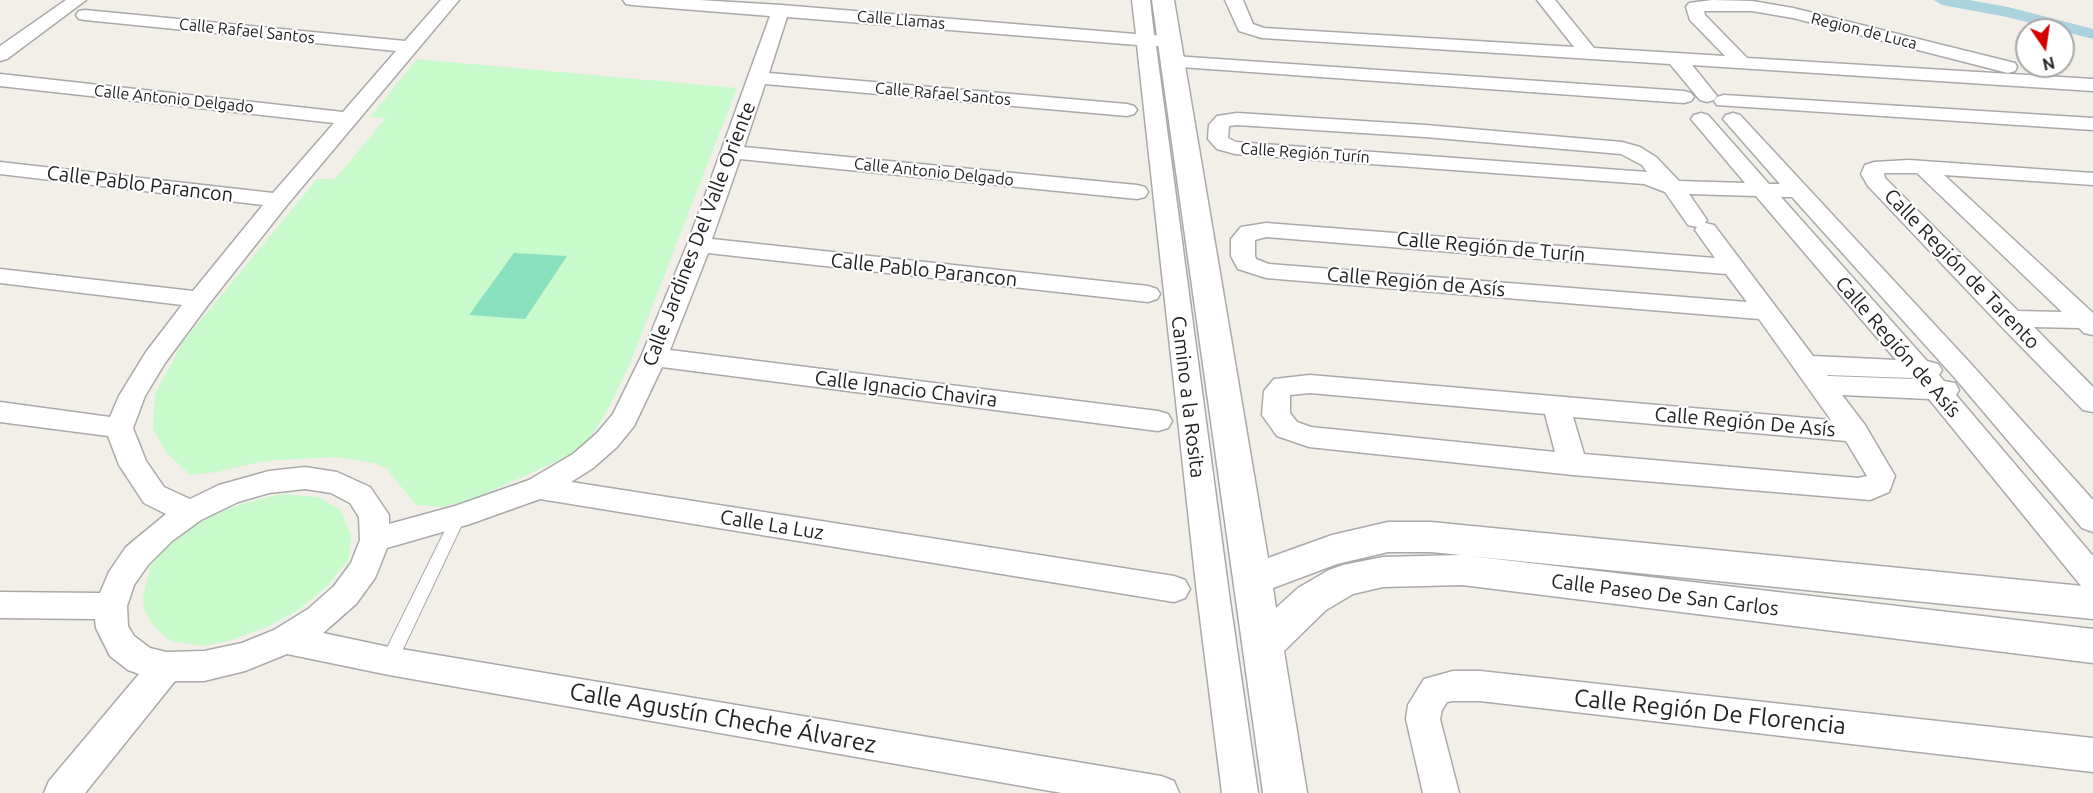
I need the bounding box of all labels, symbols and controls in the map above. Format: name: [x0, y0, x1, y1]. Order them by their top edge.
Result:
street label: Calle Llamas: [856, 7, 946, 33]
street label: Region de Luca: [1809, 9, 1919, 53]
street label: Calle Rafael Santos: [178, 14, 316, 48]
north arrow: [2015, 18, 2075, 78]
text: N: [2041, 53, 2056, 74]
street label: Calle Rafael Santos: [874, 78, 1012, 110]
street label: Calle Antonio Delgado: [93, 81, 255, 117]
street label: Calle Jardines Del Valle Oriente: [637, 98, 761, 370]
street label: Calle Región Turín: [1240, 139, 1370, 167]
street label: Calle Antonio Delgado: [853, 154, 1015, 190]
street label: Calle Pablo Parancon: [45, 161, 235, 207]
street label: Calle Región de Tarento: [1879, 184, 2045, 354]
street label: Calle Región de Turín: [1396, 227, 1586, 267]
street label: Calle Pablo Parancon: [829, 248, 1019, 292]
street label: Calle Región de Asís: [1326, 262, 1506, 302]
street label: Calle Región de Asís: [1830, 272, 1966, 422]
street label: Camino a la Rosita: [1166, 315, 1210, 479]
street label: Calle Ignacio Chavira: [813, 366, 999, 412]
street label: Calle Región De Asís: [1654, 402, 1836, 442]
street label: Calle La Luz: [719, 505, 825, 545]
street label: Calle Paseo De San Carlos: [1550, 569, 1780, 621]
street label: Calle Agustín Cheche Álvarez: [567, 677, 879, 759]
street label: Calle Región De Florencia: [1573, 683, 1847, 741]

